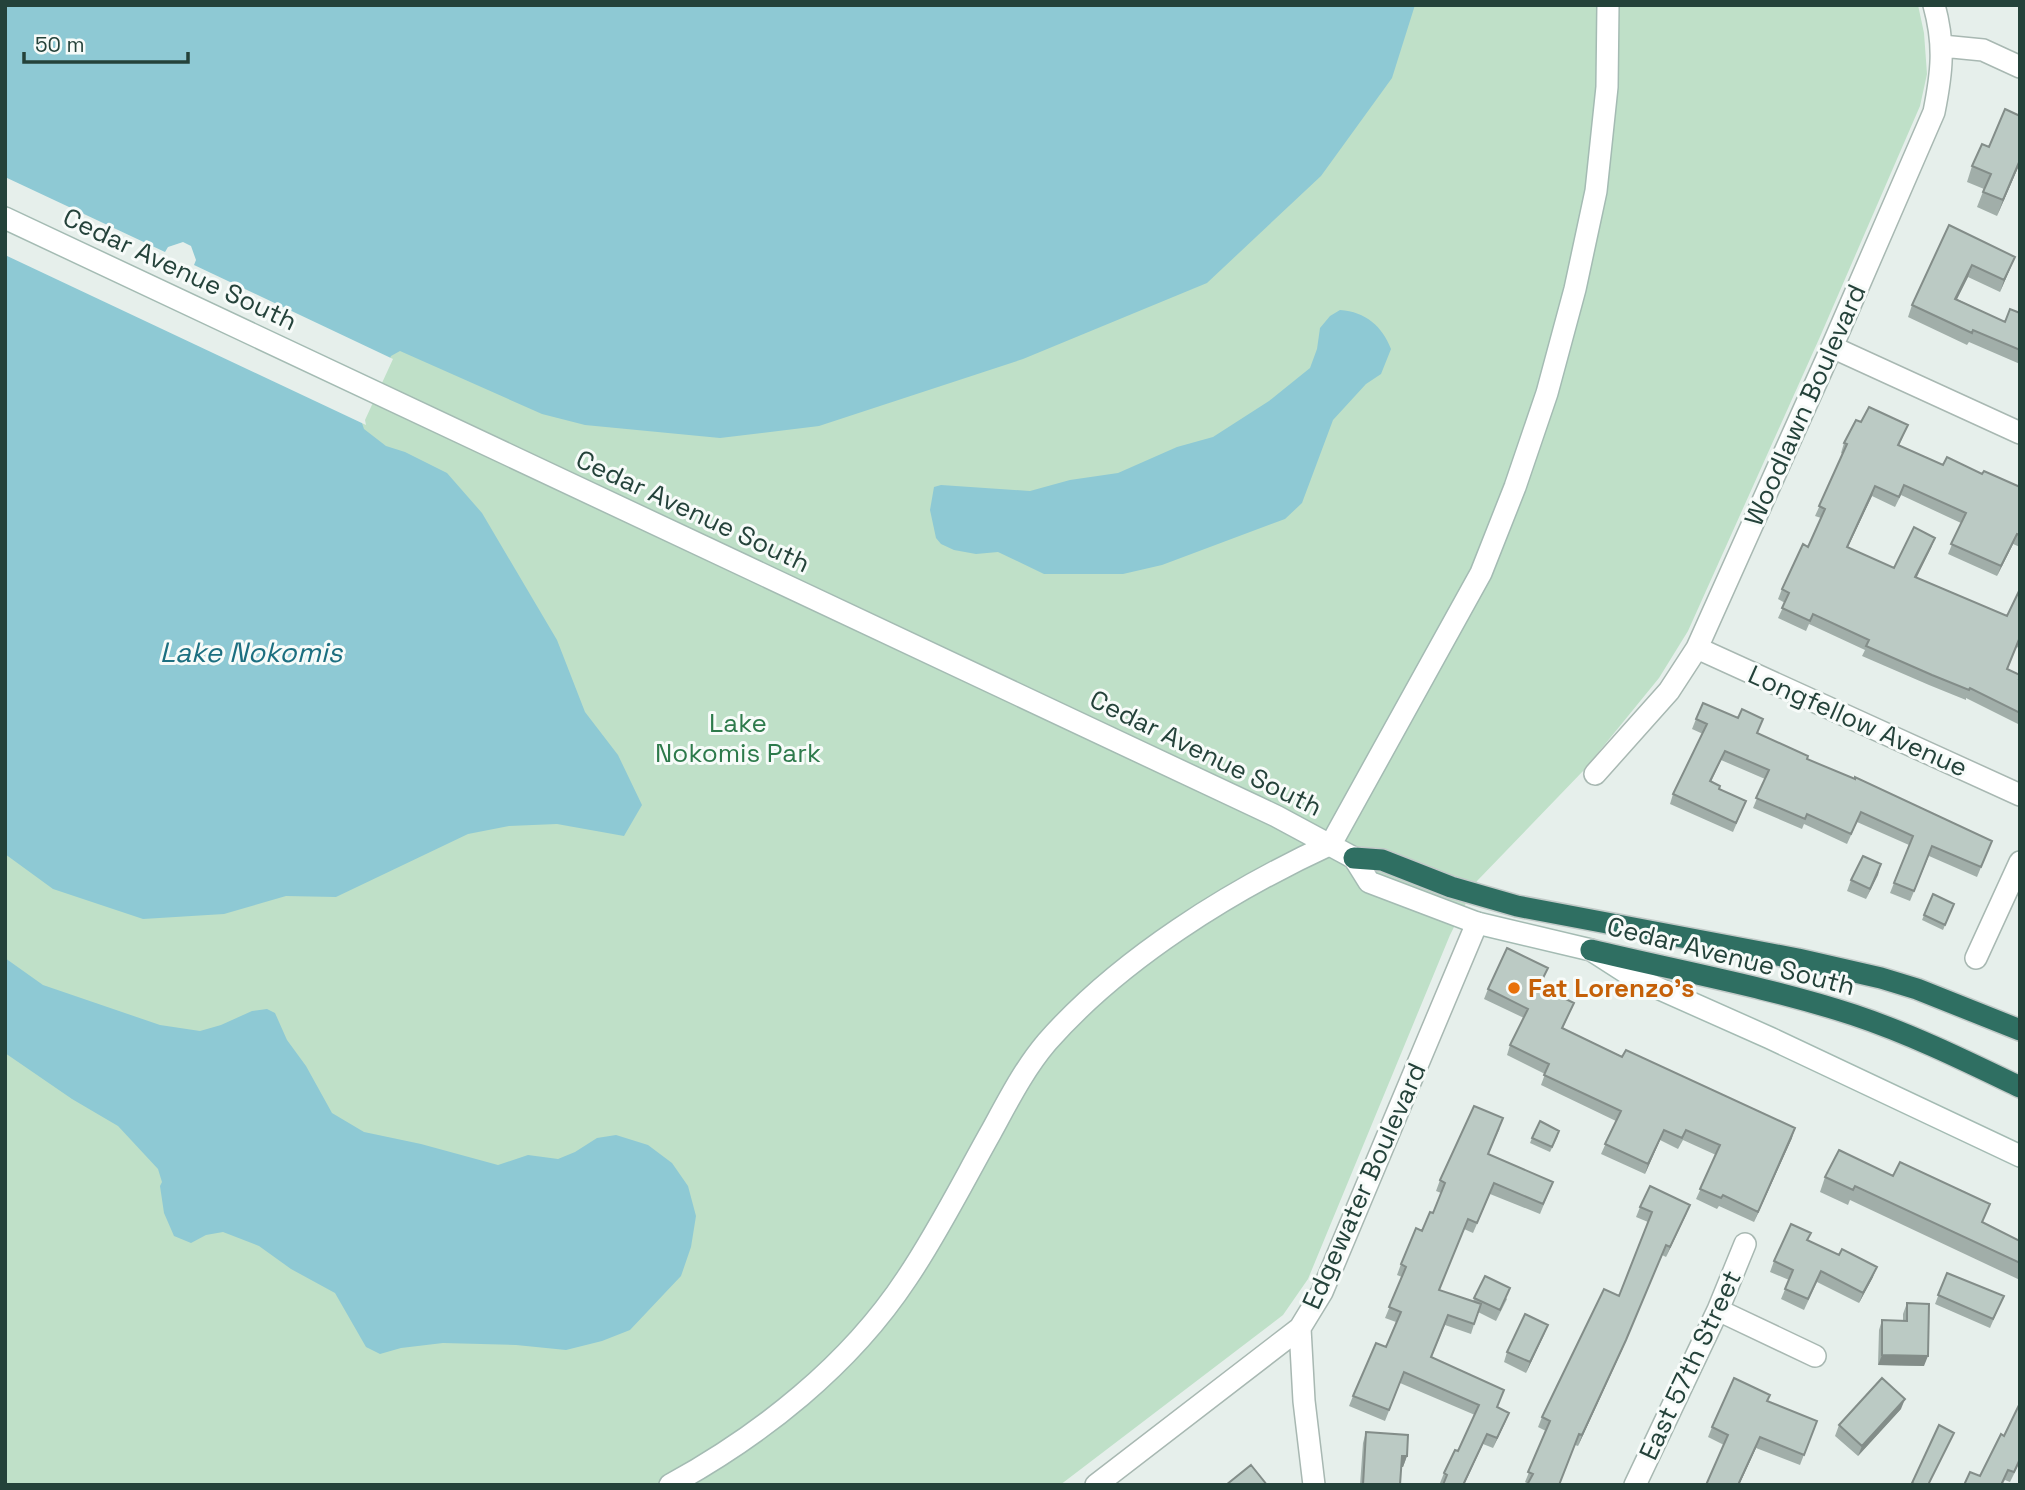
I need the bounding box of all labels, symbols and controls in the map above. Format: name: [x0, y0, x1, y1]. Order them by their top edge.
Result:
scale bar: [24, 21, 189, 65]
text: 50 m: [35, 31, 85, 58]
street label: Cedar Avenue South: [58, 200, 302, 338]
street label: Woodlawn Boulevard: [1736, 279, 1874, 531]
street label: Cedar Avenue South: [571, 442, 815, 580]
water label: Lake Nokomis: [160, 634, 344, 670]
street label: Longfellow Avenue: [1743, 657, 1973, 785]
street label: Cedar Avenue South: [1084, 682, 1328, 824]
park label: Lake Nokomis Park: [655, 706, 821, 770]
street label: Cedar Avenue South: [1604, 909, 1858, 1003]
place label: Fat Lorenzo's: [1528, 971, 1695, 1005]
marker: Fat Lorenzo's: [1506, 980, 1522, 996]
street label: Edgewater Boulevard: [1294, 1057, 1434, 1315]
street label: East 57th Street: [1631, 1265, 1749, 1465]

